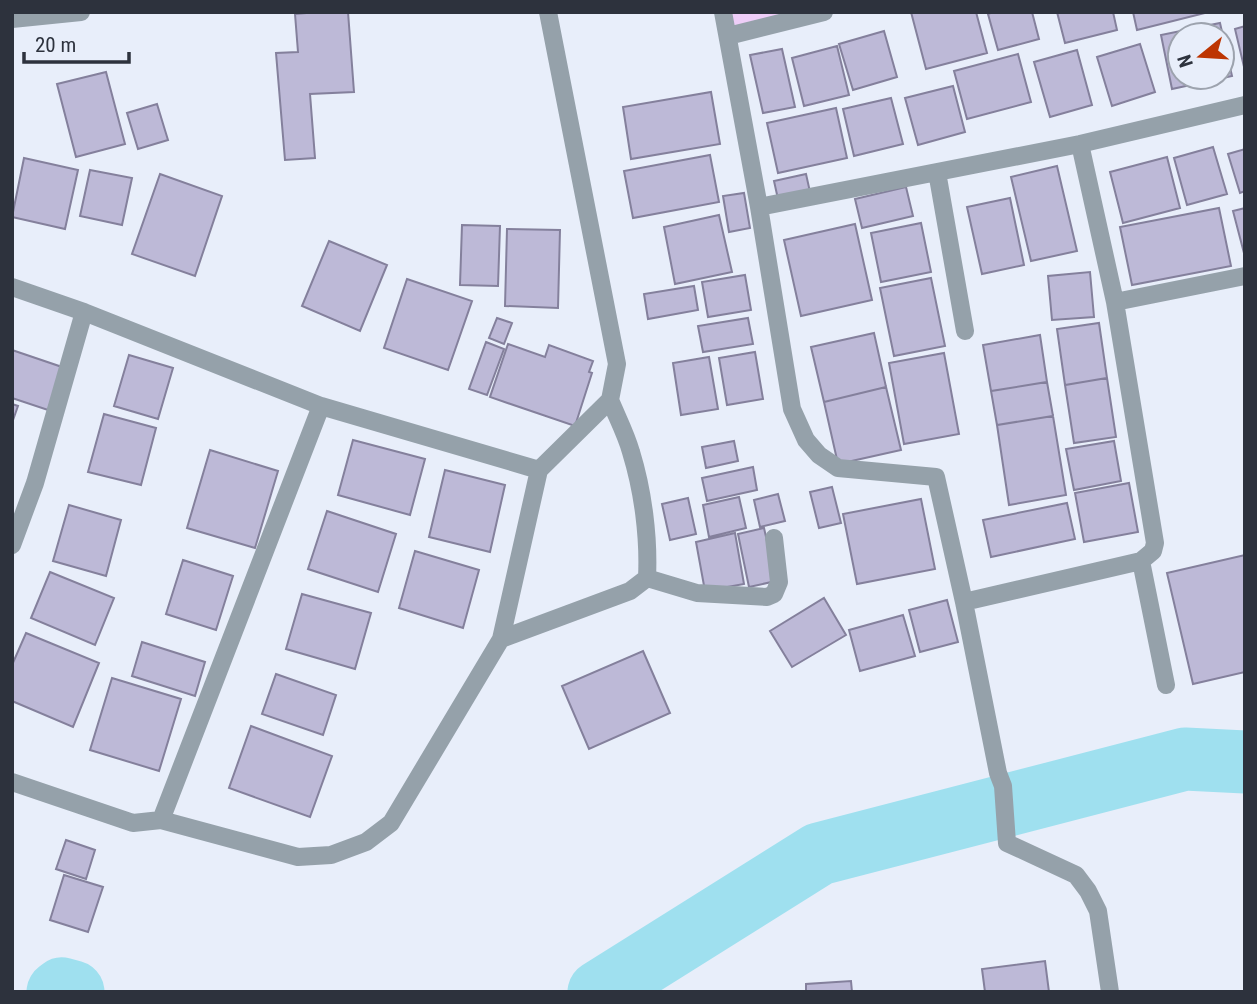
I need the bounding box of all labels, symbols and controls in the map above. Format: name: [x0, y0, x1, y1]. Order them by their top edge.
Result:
scale bar: [24, 21, 130, 65]
north arrow: [1166, 21, 1236, 91]
text: 20 m: [35, 33, 76, 57]
text: N: [1173, 52, 1198, 70]

